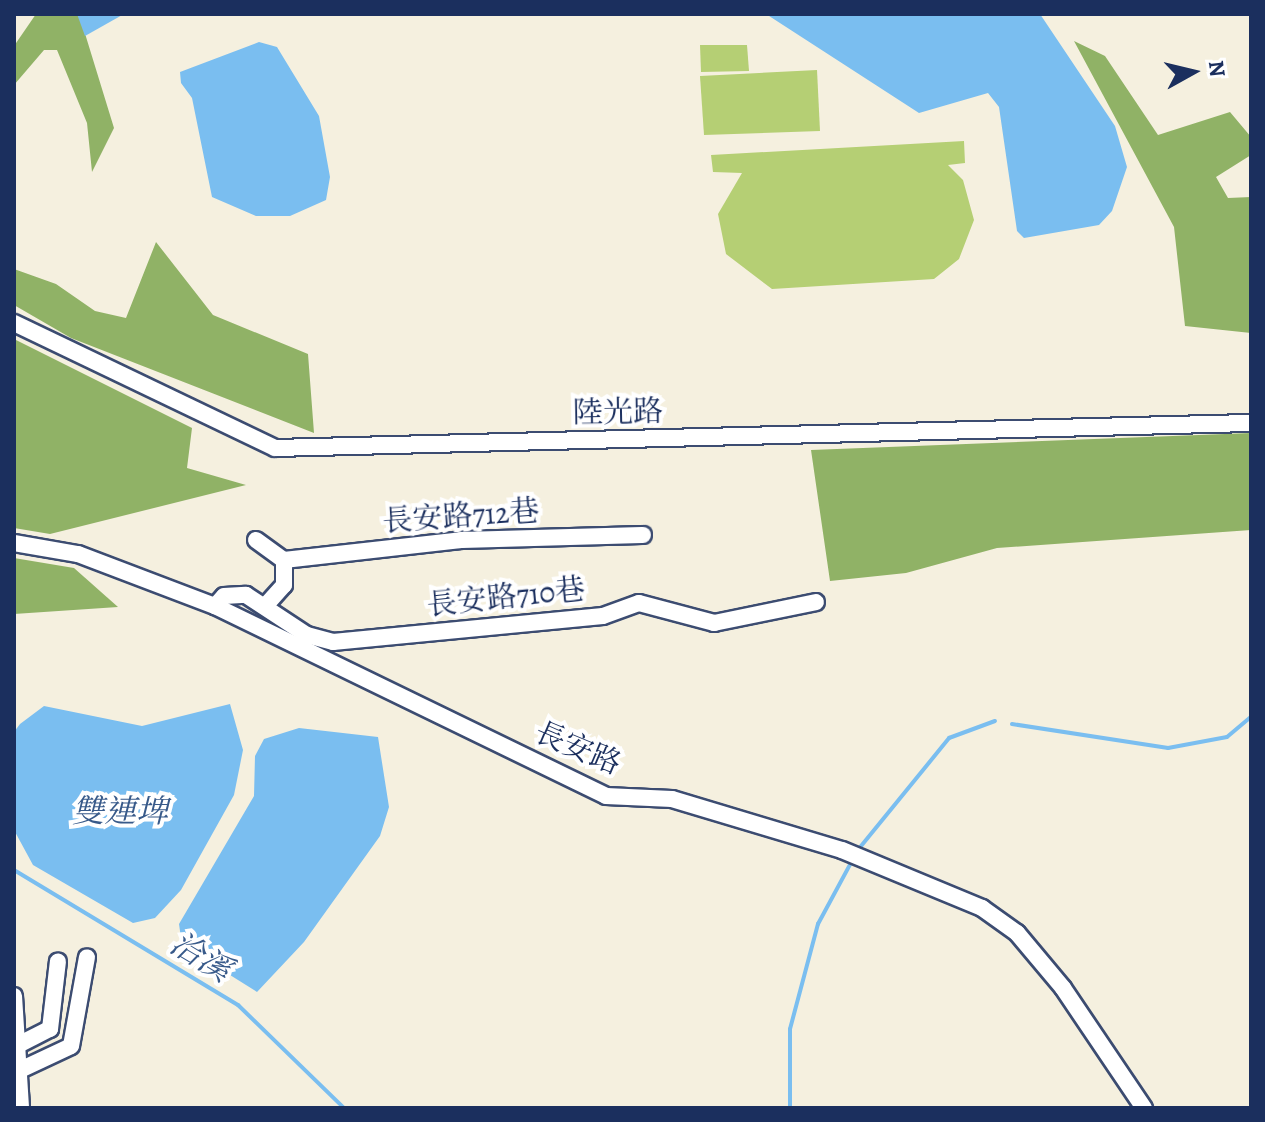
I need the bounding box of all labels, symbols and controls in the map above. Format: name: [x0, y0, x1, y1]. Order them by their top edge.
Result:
north arrow: [1153, 32, 1233, 112]
text: N: [1201, 59, 1233, 79]
street label: 陸光路: [573, 393, 663, 431]
street label: 長安路712巷: [381, 493, 541, 539]
street label: 長安路710巷: [425, 571, 587, 623]
street label: 長安路: [530, 714, 626, 782]
water label: 雙連埤: [72, 792, 168, 830]
water label: 洽溪: [164, 924, 238, 990]

